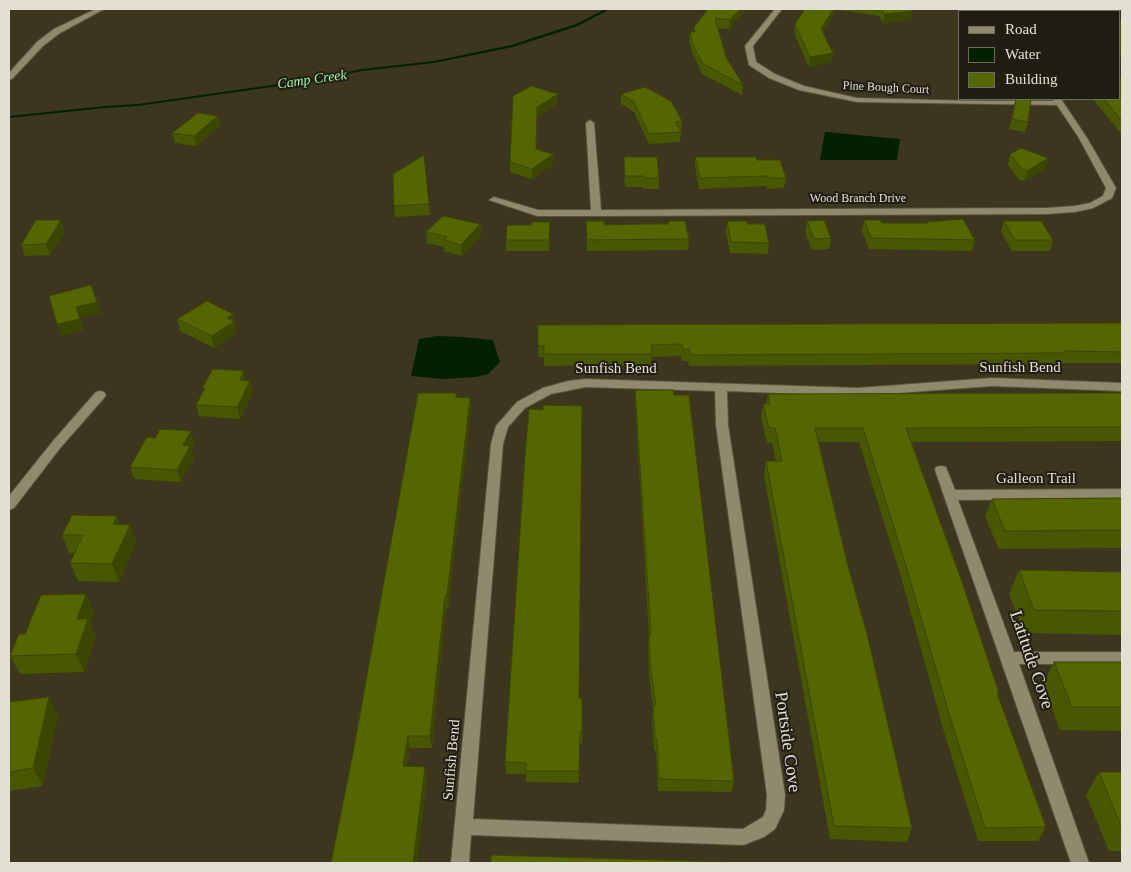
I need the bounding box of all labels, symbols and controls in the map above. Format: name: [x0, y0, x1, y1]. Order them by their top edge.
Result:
legend: [958, 10, 1121, 100]
text: Road: [1005, 21, 1037, 37]
text: Water: [1005, 46, 1040, 62]
water label: Camp Creek: [276, 67, 348, 93]
text: Building: [1005, 71, 1058, 87]
street label: Pine Bough Court: [842, 79, 930, 97]
street label: Wood Branch Drive: [810, 192, 906, 206]
street label: Sunfish Bend: [979, 359, 1061, 377]
street label: Sunfish Bend: [575, 360, 657, 378]
street label: Galleon Trail: [996, 470, 1076, 488]
street label: Latitude Cove: [1004, 608, 1058, 712]
street label: Portside Cove: [769, 690, 805, 794]
street label: Sunfish Bend: [439, 719, 465, 801]

